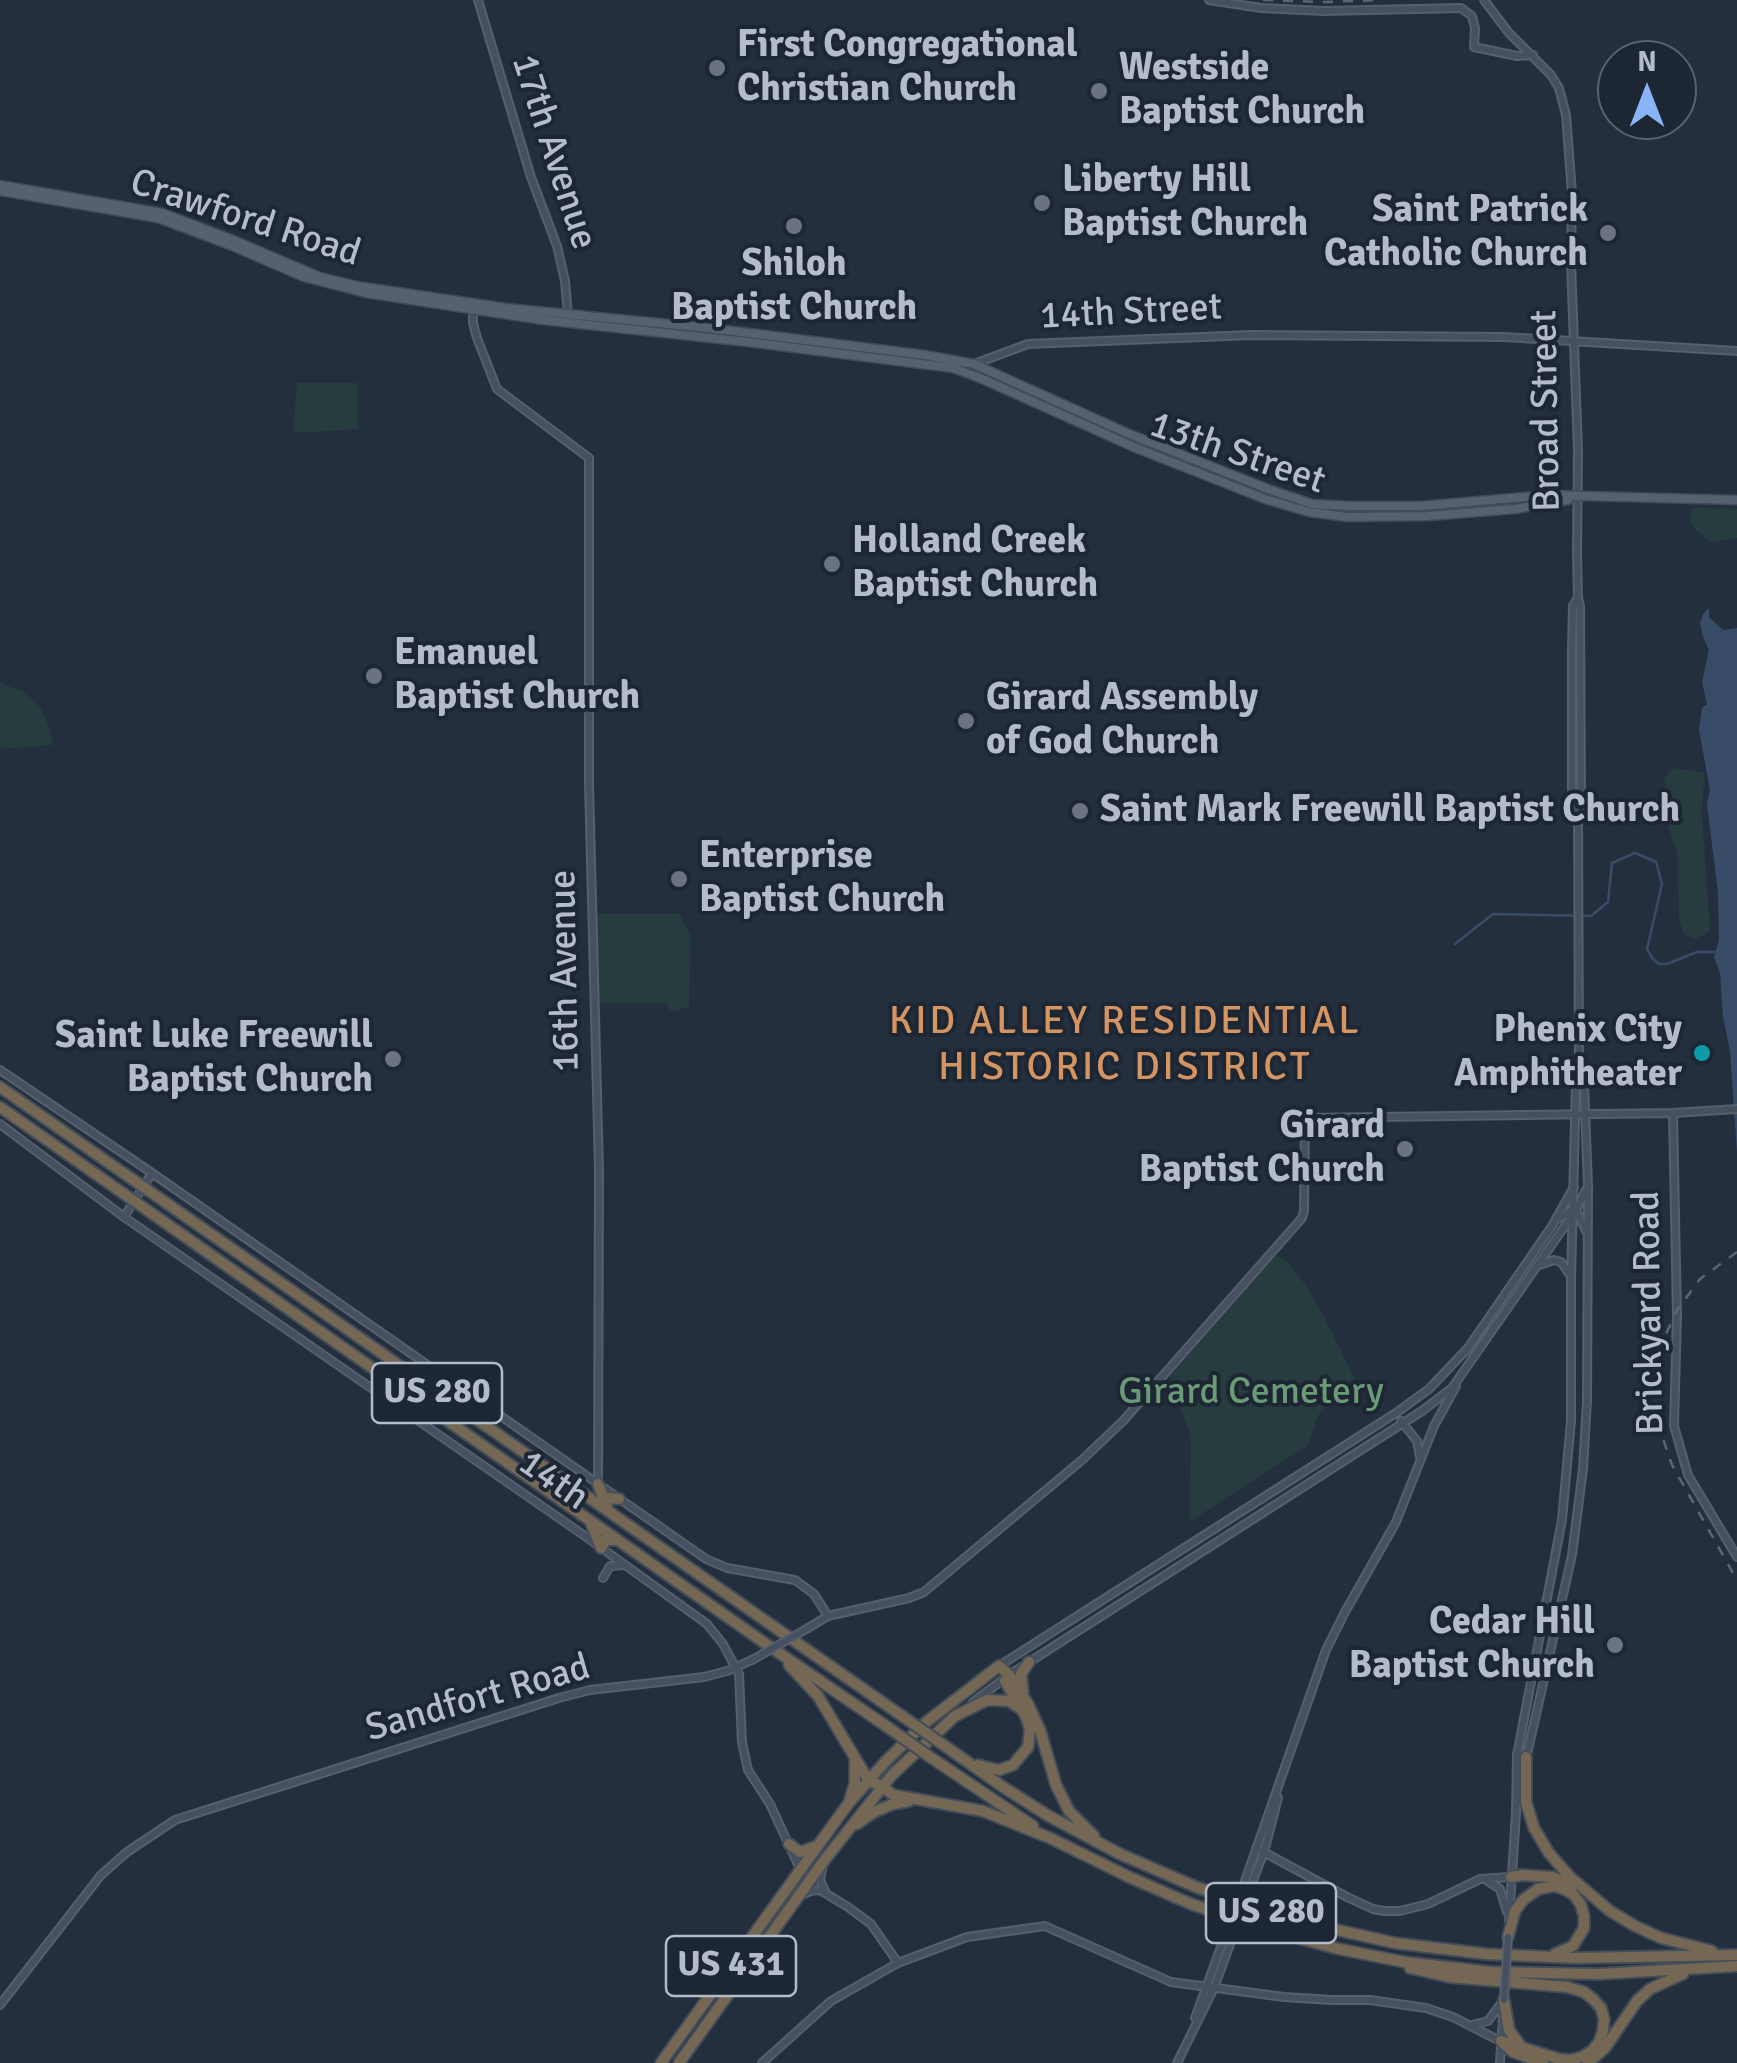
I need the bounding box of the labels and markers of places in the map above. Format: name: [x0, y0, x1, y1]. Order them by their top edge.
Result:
place label: First Congregational Christian Church: [737, 23, 1078, 112]
place label: Westside Baptist Church: [1119, 46, 1365, 136]
marker: First Congregational Christian Church: [706, 57, 728, 79]
marker: Westside Baptist Church: [1088, 80, 1110, 102]
place label: Liberty Hill Baptist Church: [1062, 158, 1308, 248]
place label: Saint Patrick Catholic Church: [1324, 188, 1588, 278]
marker: Liberty Hill Baptist Church: [1031, 192, 1053, 214]
marker: Shiloh Baptist Church: [783, 215, 805, 237]
marker: Saint Patrick Catholic Church: [1597, 222, 1619, 244]
place label: Shiloh Baptist Church: [671, 242, 917, 332]
place label: Holland Creek Baptist Church: [852, 519, 1098, 608]
marker: Holland Creek Baptist Church: [821, 553, 843, 575]
place label: Emanuel Baptist Church: [394, 631, 640, 721]
marker: Emanuel Baptist Church: [363, 665, 385, 687]
place label: Girard Assembly of God Church: [986, 676, 1258, 766]
marker: Girard Assembly of God Church: [955, 710, 977, 732]
place label: Saint Mark Freewill Baptist Church: [1100, 788, 1680, 834]
marker: Saint Mark Freewill Baptist Church: [1069, 800, 1091, 822]
place label: Enterprise Baptist Church: [699, 834, 945, 924]
marker: Enterprise Baptist Church: [668, 868, 690, 890]
place label: Phenix City Amphitheater: [1454, 1008, 1682, 1098]
place label: Saint Luke Freewill Baptist Church: [55, 1014, 373, 1104]
marker: Phenix City Amphitheater: [1691, 1042, 1713, 1064]
marker: Saint Luke Freewill Baptist Church: [382, 1048, 404, 1070]
place label: Girard Baptist Church: [1139, 1104, 1385, 1194]
marker: Girard Baptist Church: [1394, 1138, 1416, 1160]
place label: Cedar Hill Baptist Church: [1349, 1600, 1595, 1690]
marker: Cedar Hill Baptist Church: [1604, 1634, 1626, 1656]

